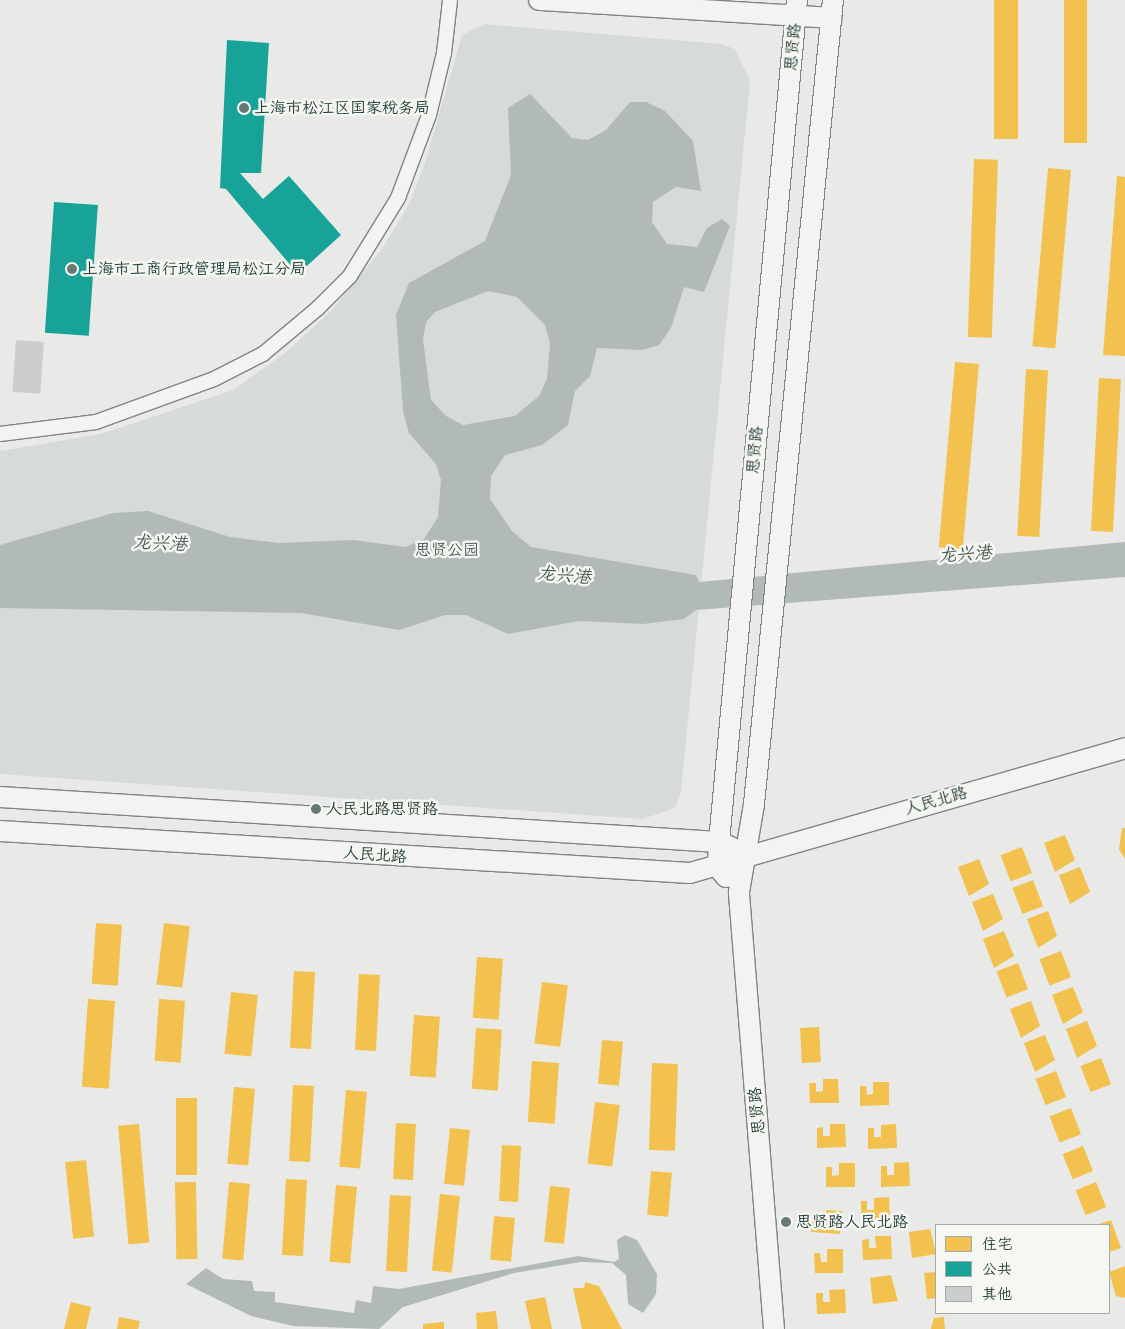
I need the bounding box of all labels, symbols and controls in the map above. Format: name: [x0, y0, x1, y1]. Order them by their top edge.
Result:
street label: 思贤路: [781, 22, 805, 72]
place label: 上海市松江区国家税务局: [254, 98, 430, 118]
marker: 上海市松江区国家税务局: [238, 102, 250, 114]
place label: 上海市工商行政管理局松江分局: [82, 259, 306, 279]
marker: 上海市工商行政管理局松江分局: [66, 263, 78, 275]
street label: 思贤路: [743, 425, 767, 475]
water label: 龙兴港: [132, 532, 188, 556]
park label: 思贤公园: [415, 540, 479, 560]
water label: 龙兴港: [937, 542, 993, 568]
water label: 龙兴港: [536, 563, 592, 589]
street label: 人民北路: [903, 783, 969, 819]
place label: 人民北路思贤路: [326, 799, 438, 819]
marker: 人民北路思贤路: [310, 803, 322, 815]
street label: 人民北路: [342, 843, 408, 867]
street label: 思贤路: [745, 1086, 769, 1136]
place label: 思贤路人民北路: [796, 1212, 908, 1232]
marker: 思贤路人民北路: [780, 1216, 792, 1228]
legend: [935, 1224, 1110, 1314]
text: 住宅: [982, 1235, 1012, 1253]
text: 公共: [982, 1260, 1012, 1278]
text: 其他: [982, 1285, 1012, 1303]

